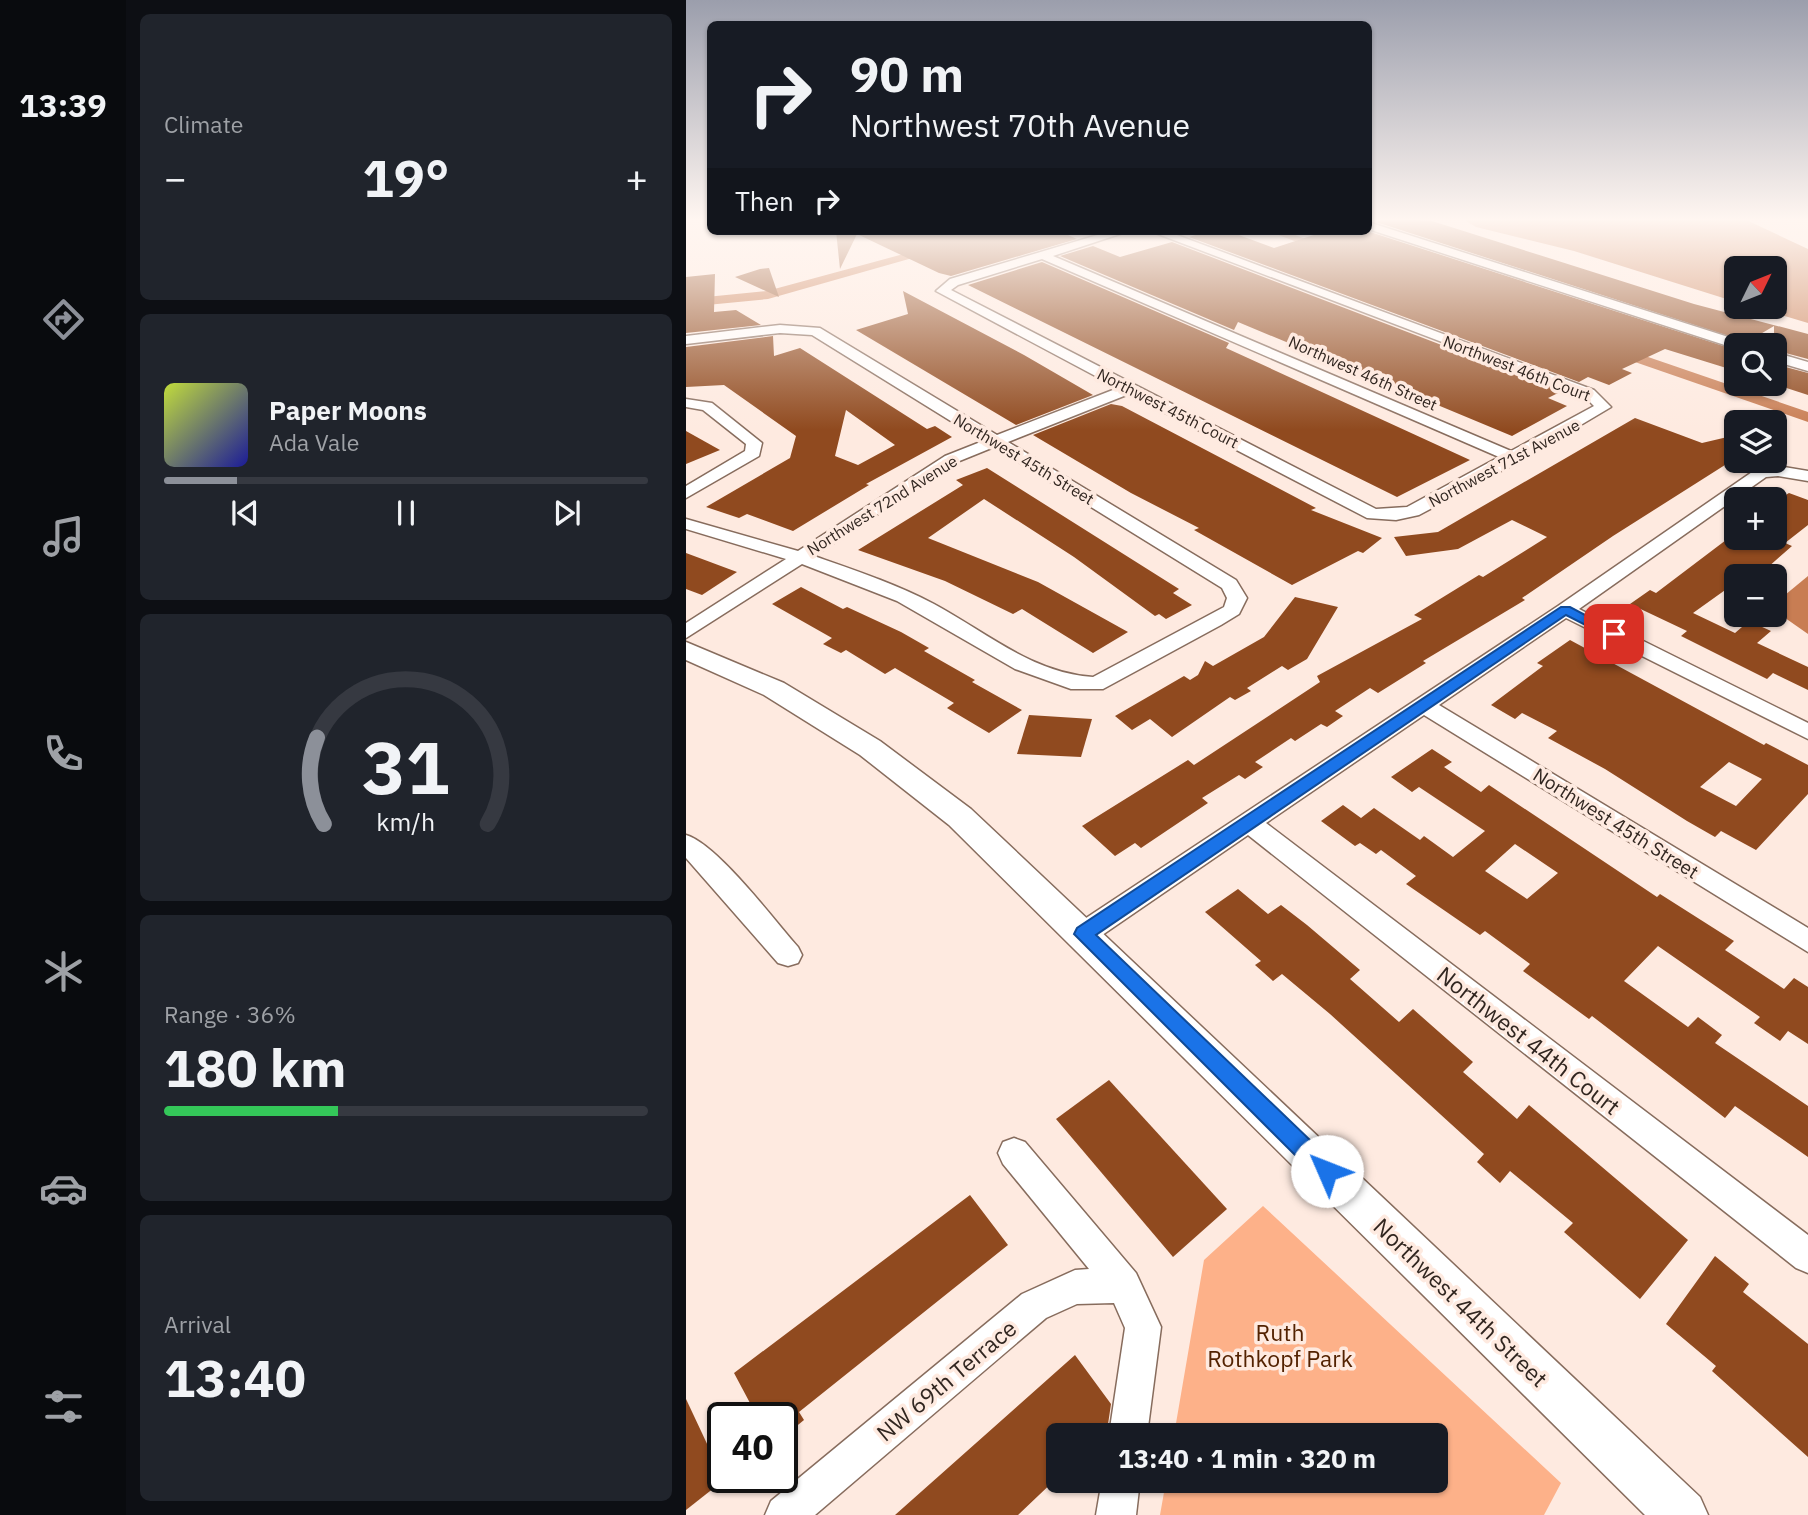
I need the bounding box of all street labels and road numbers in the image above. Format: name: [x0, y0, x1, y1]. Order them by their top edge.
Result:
street label: Northwest 46th Street: [1286, 331, 1440, 415]
street label: Northwest 46th Court: [1441, 331, 1593, 405]
street label: Northwest 45th Court: [1094, 364, 1242, 452]
street label: Northwest 45th Street: [950, 409, 1098, 509]
street label: Northwest 71st Avenue: [1425, 414, 1583, 511]
street label: Northwest 72nd Avenue: [803, 450, 961, 559]
street label: Northwest 45th Street: [1529, 762, 1703, 884]
street label: Northwest 44th Court: [1431, 959, 1627, 1121]
street label: Northwest 44th Street: [1368, 1211, 1554, 1393]
street label: NW 69th Terrace: [870, 1313, 1022, 1447]

